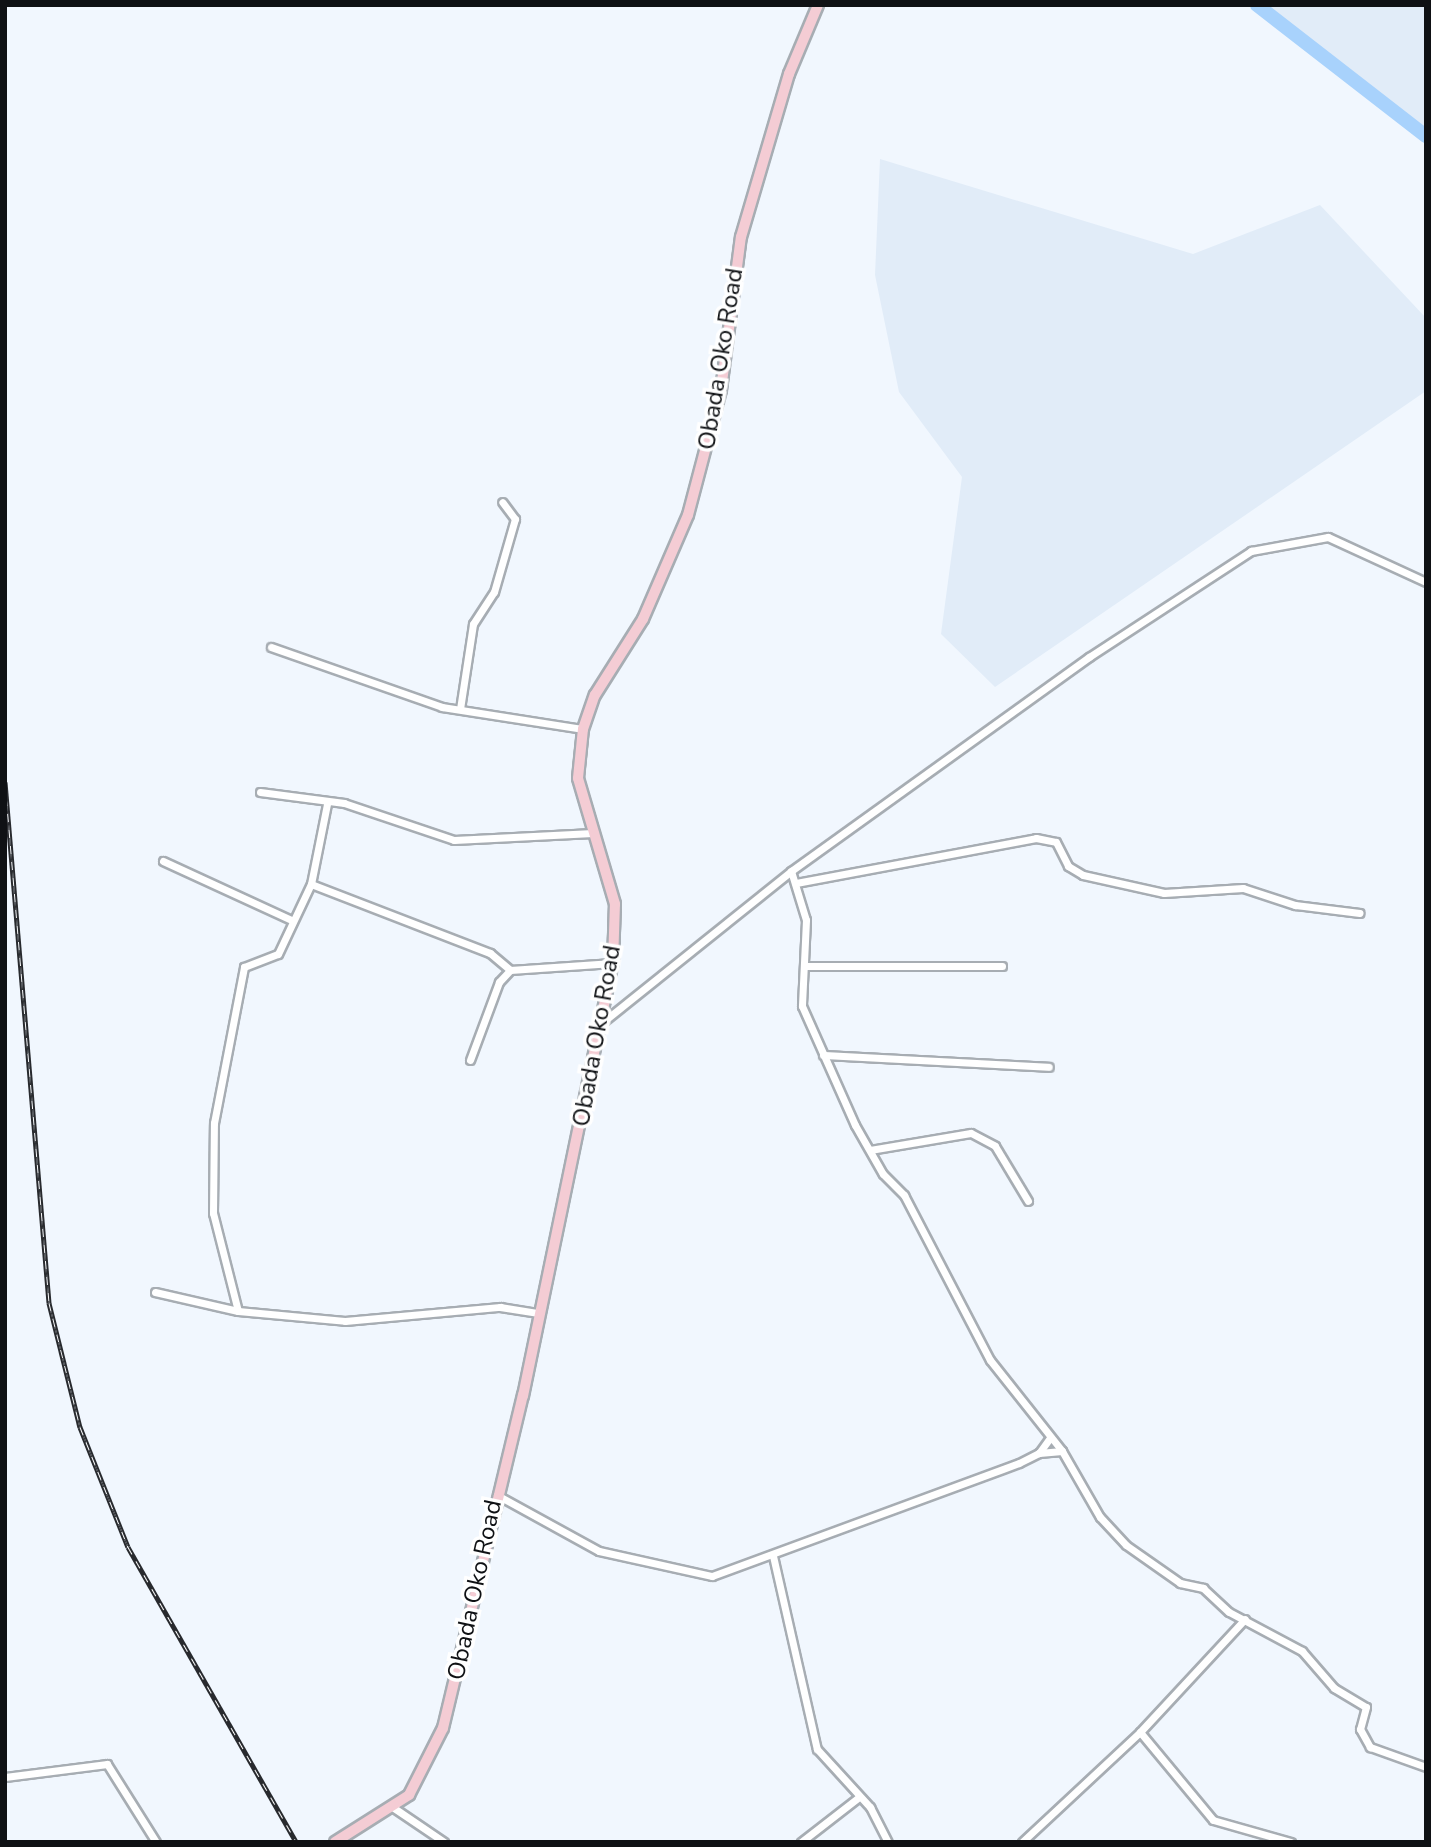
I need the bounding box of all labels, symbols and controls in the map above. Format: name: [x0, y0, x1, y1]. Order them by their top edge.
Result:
street label: Obada Oko Road: [692, 266, 750, 452]
street label: Obada Oko Road: [567, 943, 627, 1129]
street label: Obada Oko Road: [442, 1497, 508, 1683]

